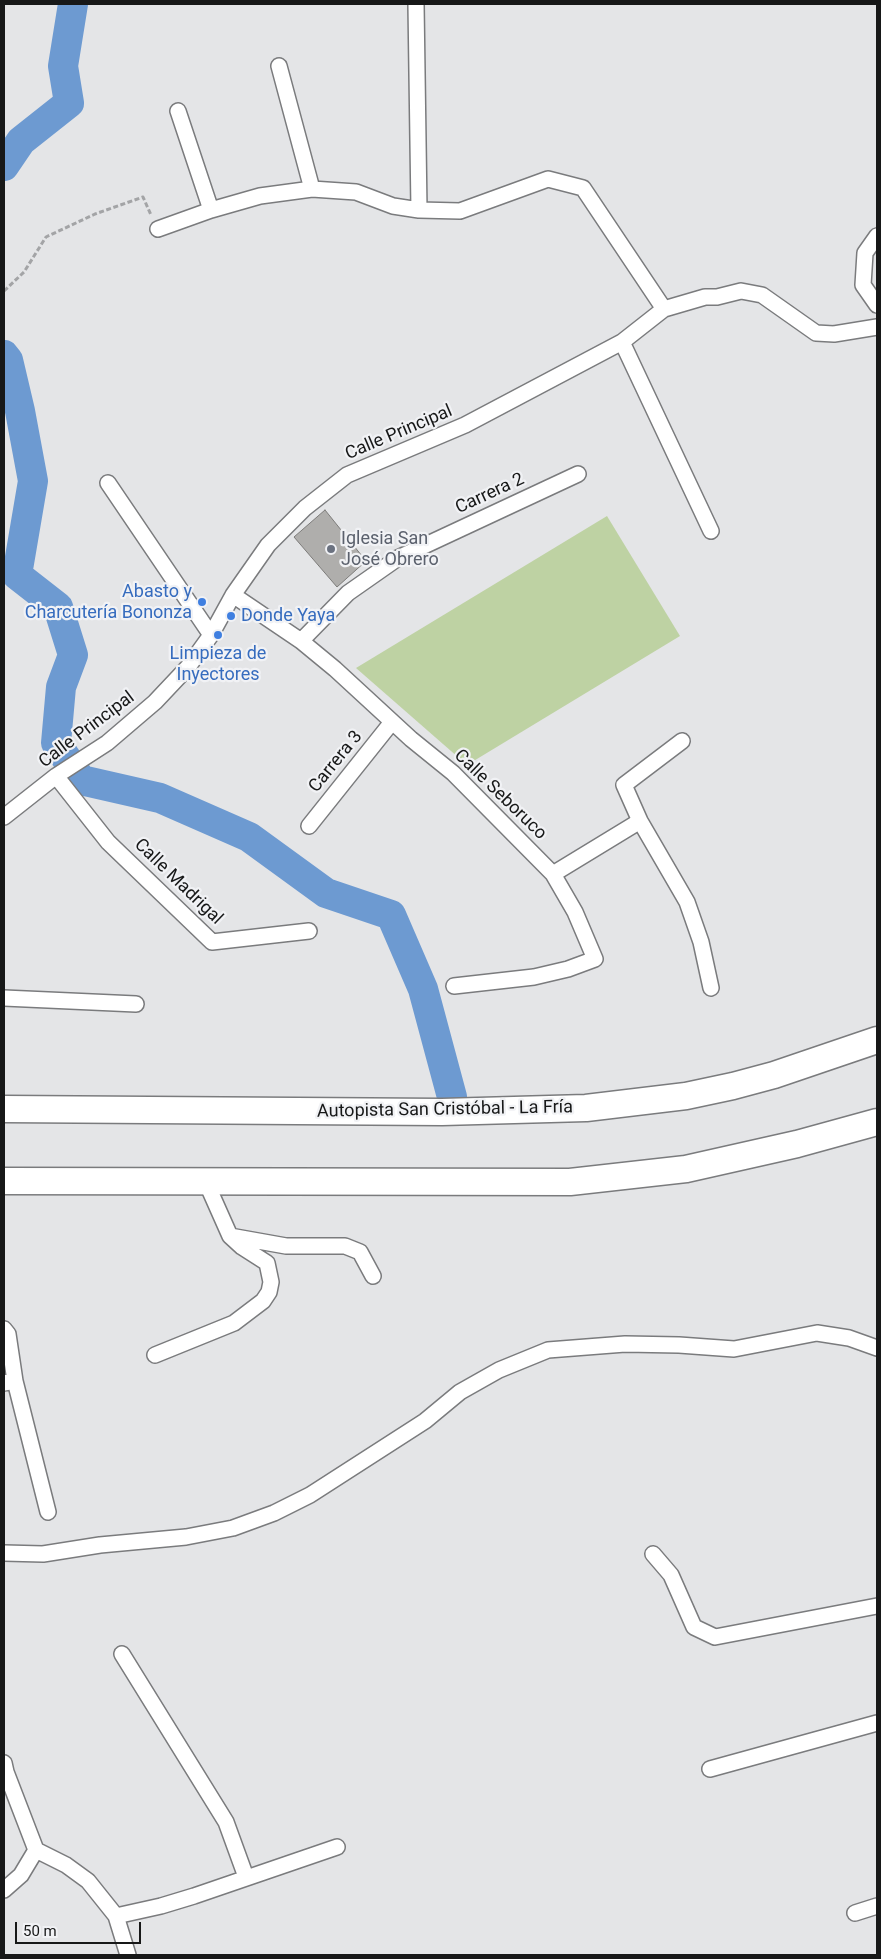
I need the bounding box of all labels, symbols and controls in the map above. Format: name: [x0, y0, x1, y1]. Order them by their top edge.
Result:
street label: Calle Principal: [342, 401, 456, 465]
street label: Carrera 2: [452, 469, 528, 519]
place label: Iglesia San José Obrero: [341, 528, 439, 570]
marker: Iglesia San José Obrero: [325, 543, 337, 555]
place label: Abasto y Charcutería Bononza: [25, 581, 192, 624]
marker: Abasto y Charcutería Bononza: [196, 596, 208, 608]
place label: Donde Yaya: [241, 605, 335, 627]
marker: Donde Yaya: [225, 610, 237, 622]
marker: Limpieza de Inyectores: [212, 629, 224, 641]
place label: Limpieza de Inyectores: [170, 643, 266, 686]
street label: Calle Principal: [35, 687, 139, 773]
street label: Carrera 3: [305, 727, 367, 797]
street label: Calle Seboruco: [449, 745, 551, 845]
street label: Calle Madrigal: [129, 834, 227, 930]
street label: Autopista San Cristóbal - La Fría: [317, 1097, 573, 1123]
scale bar: [18, 1912, 144, 1944]
text: 50 m: [23, 1922, 57, 1940]

